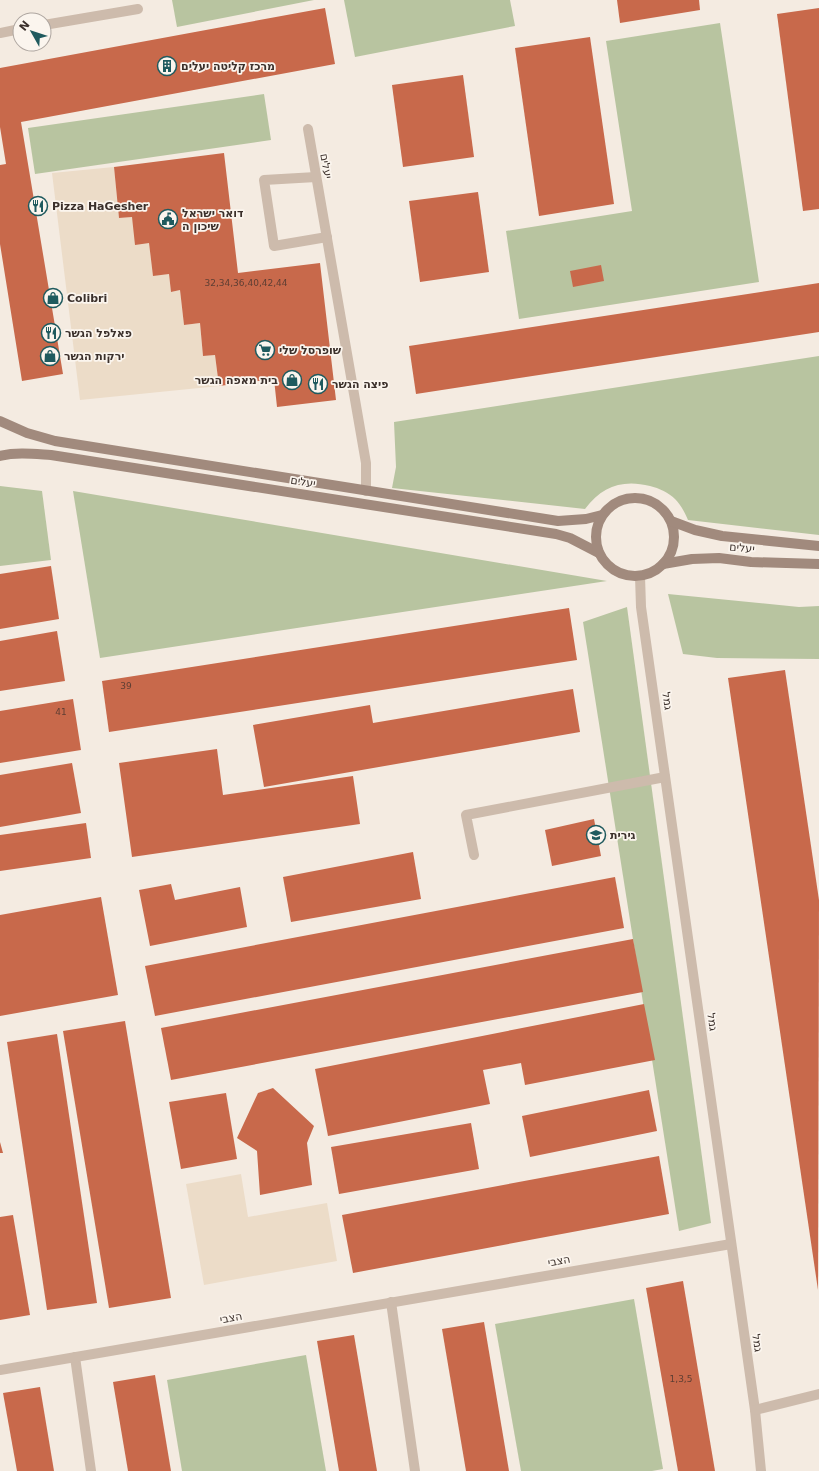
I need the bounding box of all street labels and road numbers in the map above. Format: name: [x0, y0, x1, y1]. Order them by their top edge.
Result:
street label: יעלים: [317, 152, 335, 180]
street label: יעלים: [289, 474, 317, 490]
street label: יעלים: [729, 540, 755, 556]
street label: גמל: [659, 691, 675, 711]
street label: גמל: [704, 1012, 720, 1032]
street label: הצבי: [547, 1253, 571, 1269]
street label: הצבי: [219, 1310, 243, 1326]
street label: גמל: [749, 1333, 765, 1353]

